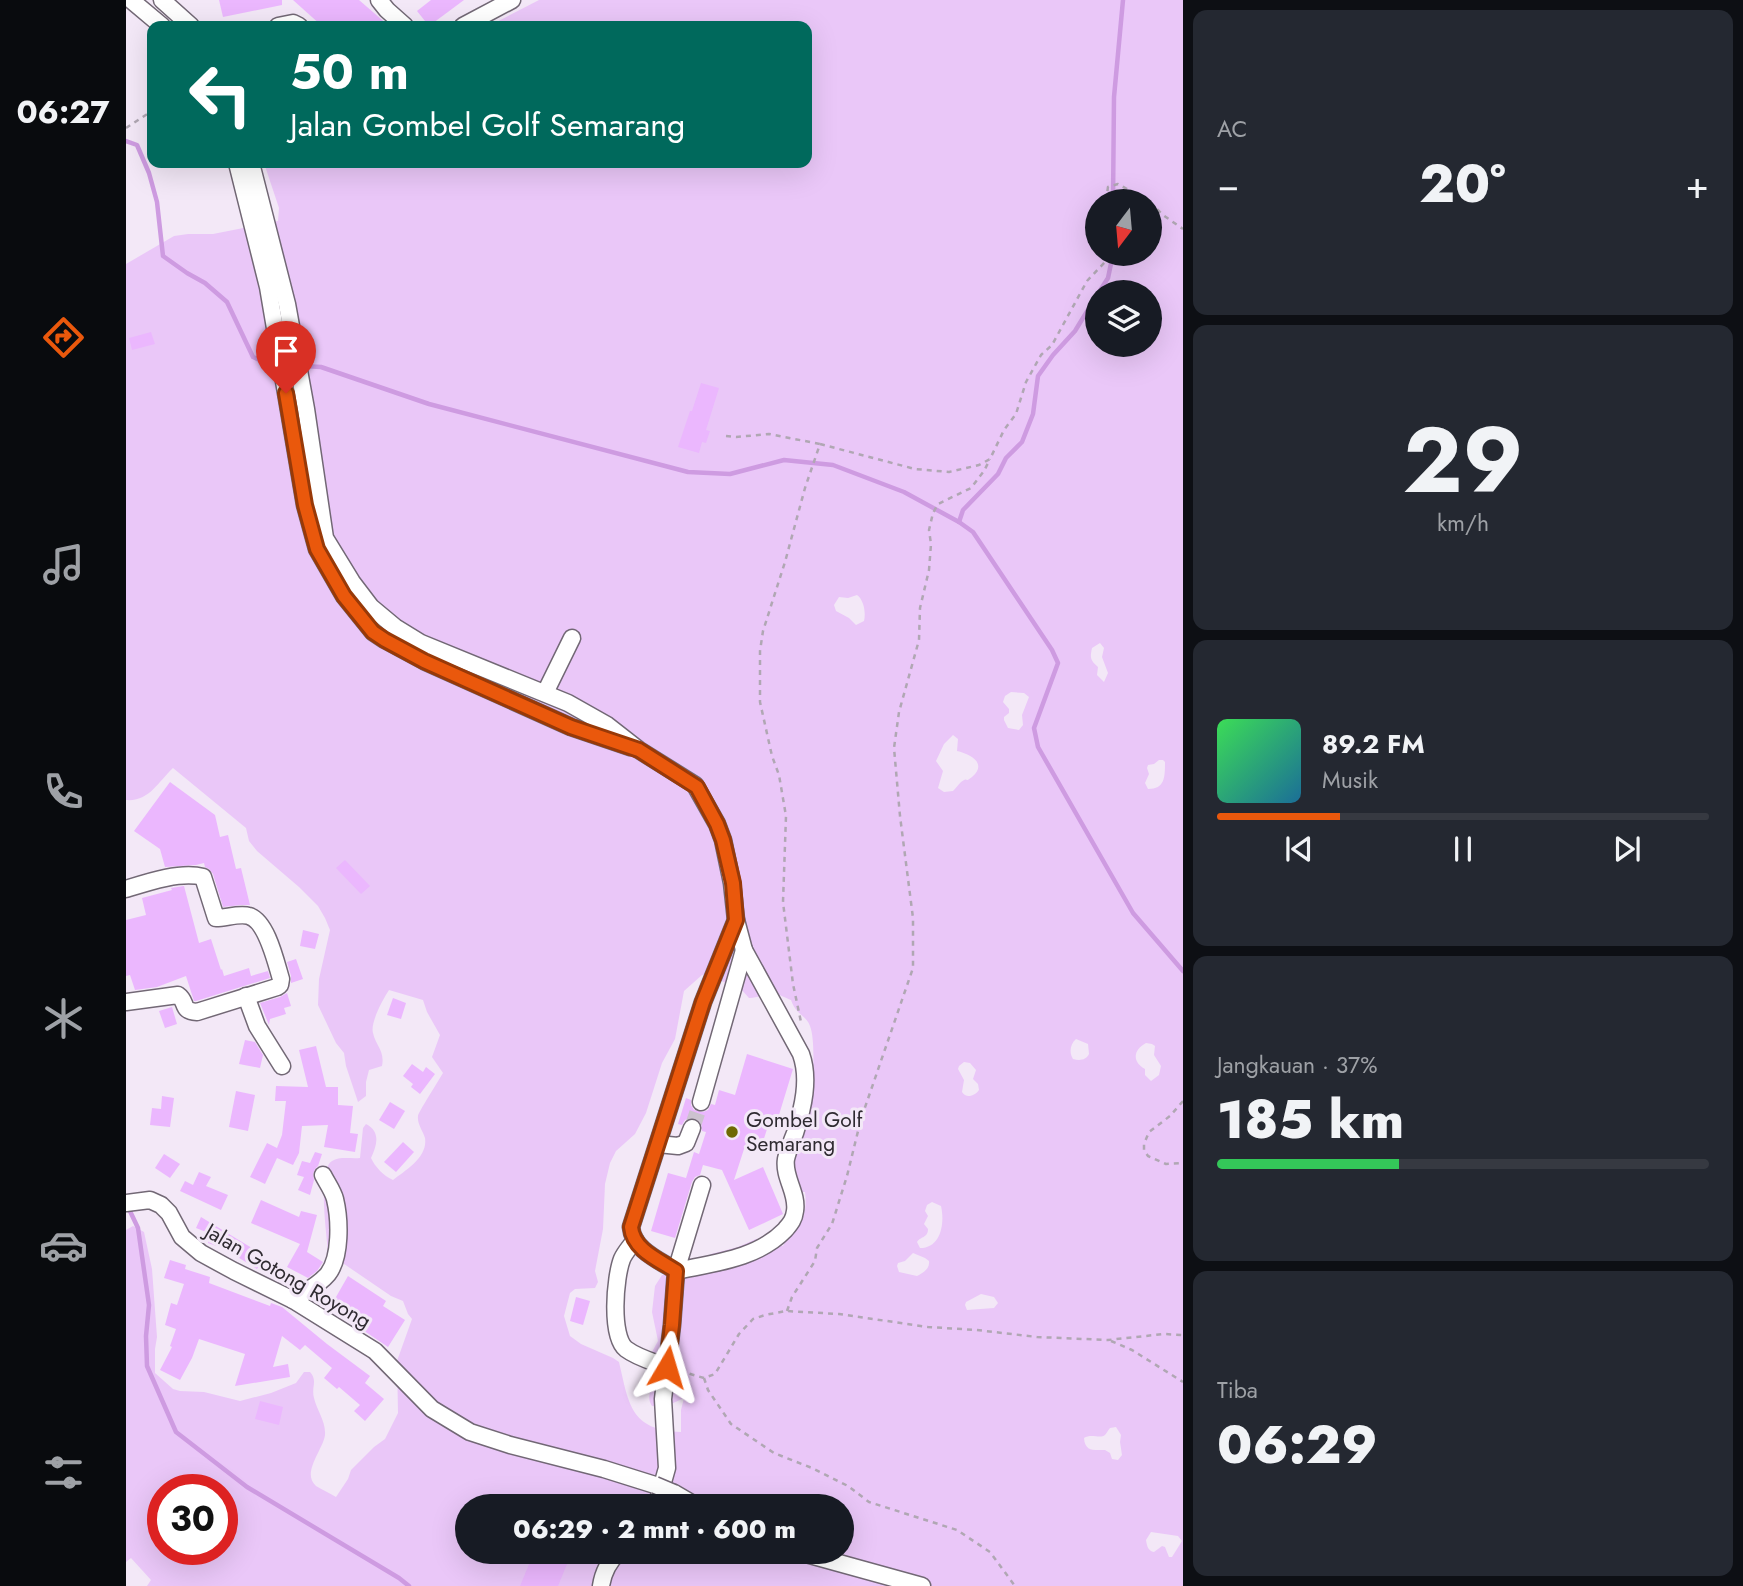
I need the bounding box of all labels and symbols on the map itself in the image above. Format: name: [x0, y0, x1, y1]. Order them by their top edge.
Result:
north arrow: [1085, 189, 1162, 266]
pin: [256, 321, 316, 393]
place label: Gombel Golf Semarang: [746, 1105, 864, 1159]
marker: Gombel Golf Semarang: [724, 1124, 740, 1140]
street label: Jalan Gotong Royong: [197, 1215, 377, 1336]
position arrow: [630, 1330, 704, 1404]
speed limit sign: 30: [147, 1474, 238, 1565]

